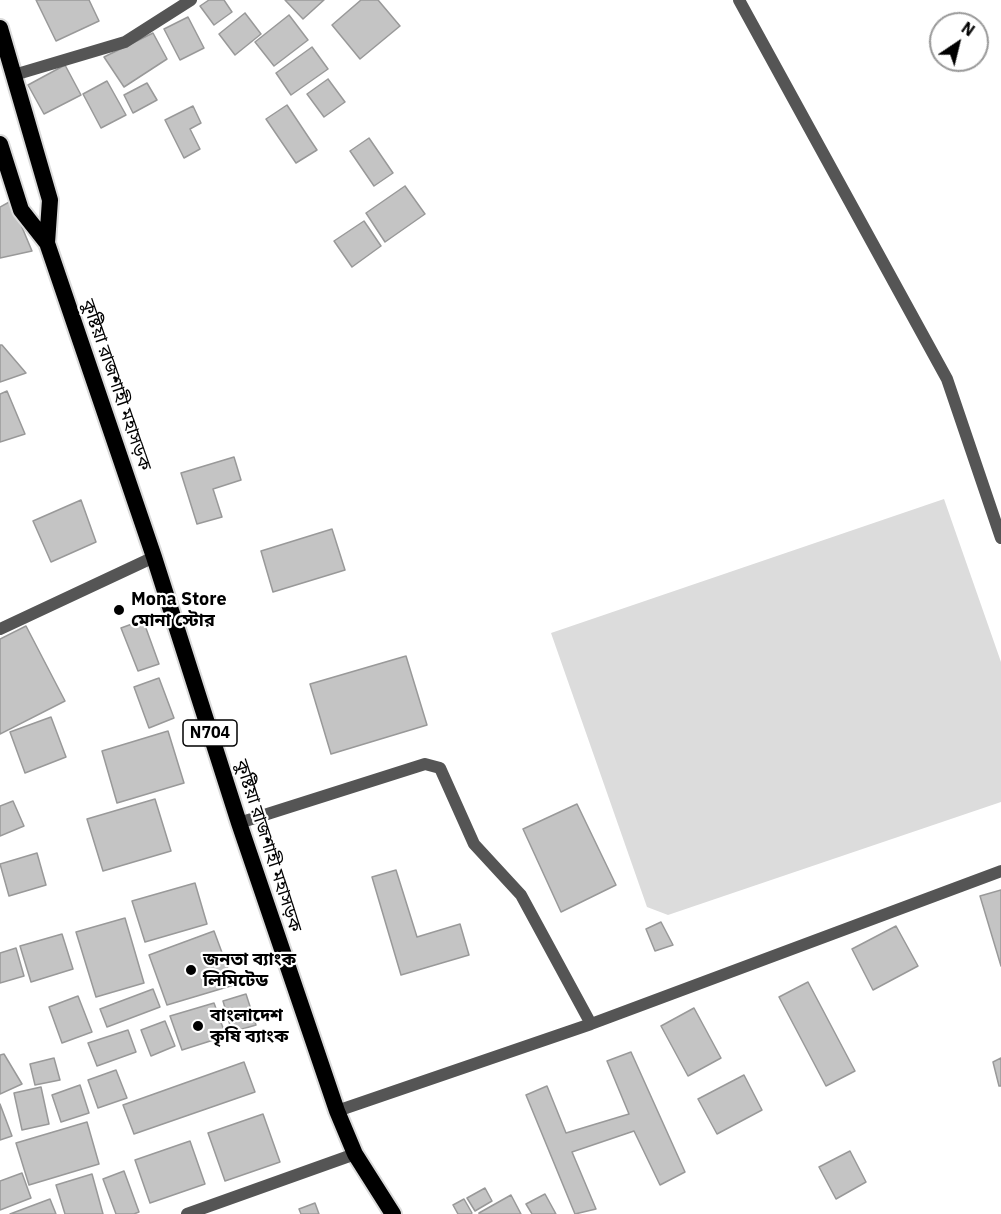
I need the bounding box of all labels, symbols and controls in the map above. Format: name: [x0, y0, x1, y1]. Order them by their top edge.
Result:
north arrow: [929, 12, 989, 72]
text: N: [958, 17, 979, 40]
street label: কুষ্টিয়া রাজশাহী মহাসড়ক: [77, 296, 155, 474]
place label: Mona Store মোনা স্টোর: [131, 589, 227, 632]
marker: Mona Store মোনা স্টোর: [112, 603, 126, 617]
road number: N704: [183, 720, 237, 746]
street label: কুষ্টিয়া রাজশাহী মহাসড়ক: [230, 757, 306, 935]
place label: জনতা ব্যাংক লিমিটেড: [203, 949, 296, 992]
marker: জনতা ব্যাংক লিমিটেড: [184, 963, 198, 977]
place label: বাংলাদেশ কৃষি ব্যাংক: [210, 1005, 289, 1048]
marker: বাংলাদেশ কৃষি ব্যাংক: [191, 1019, 205, 1033]

